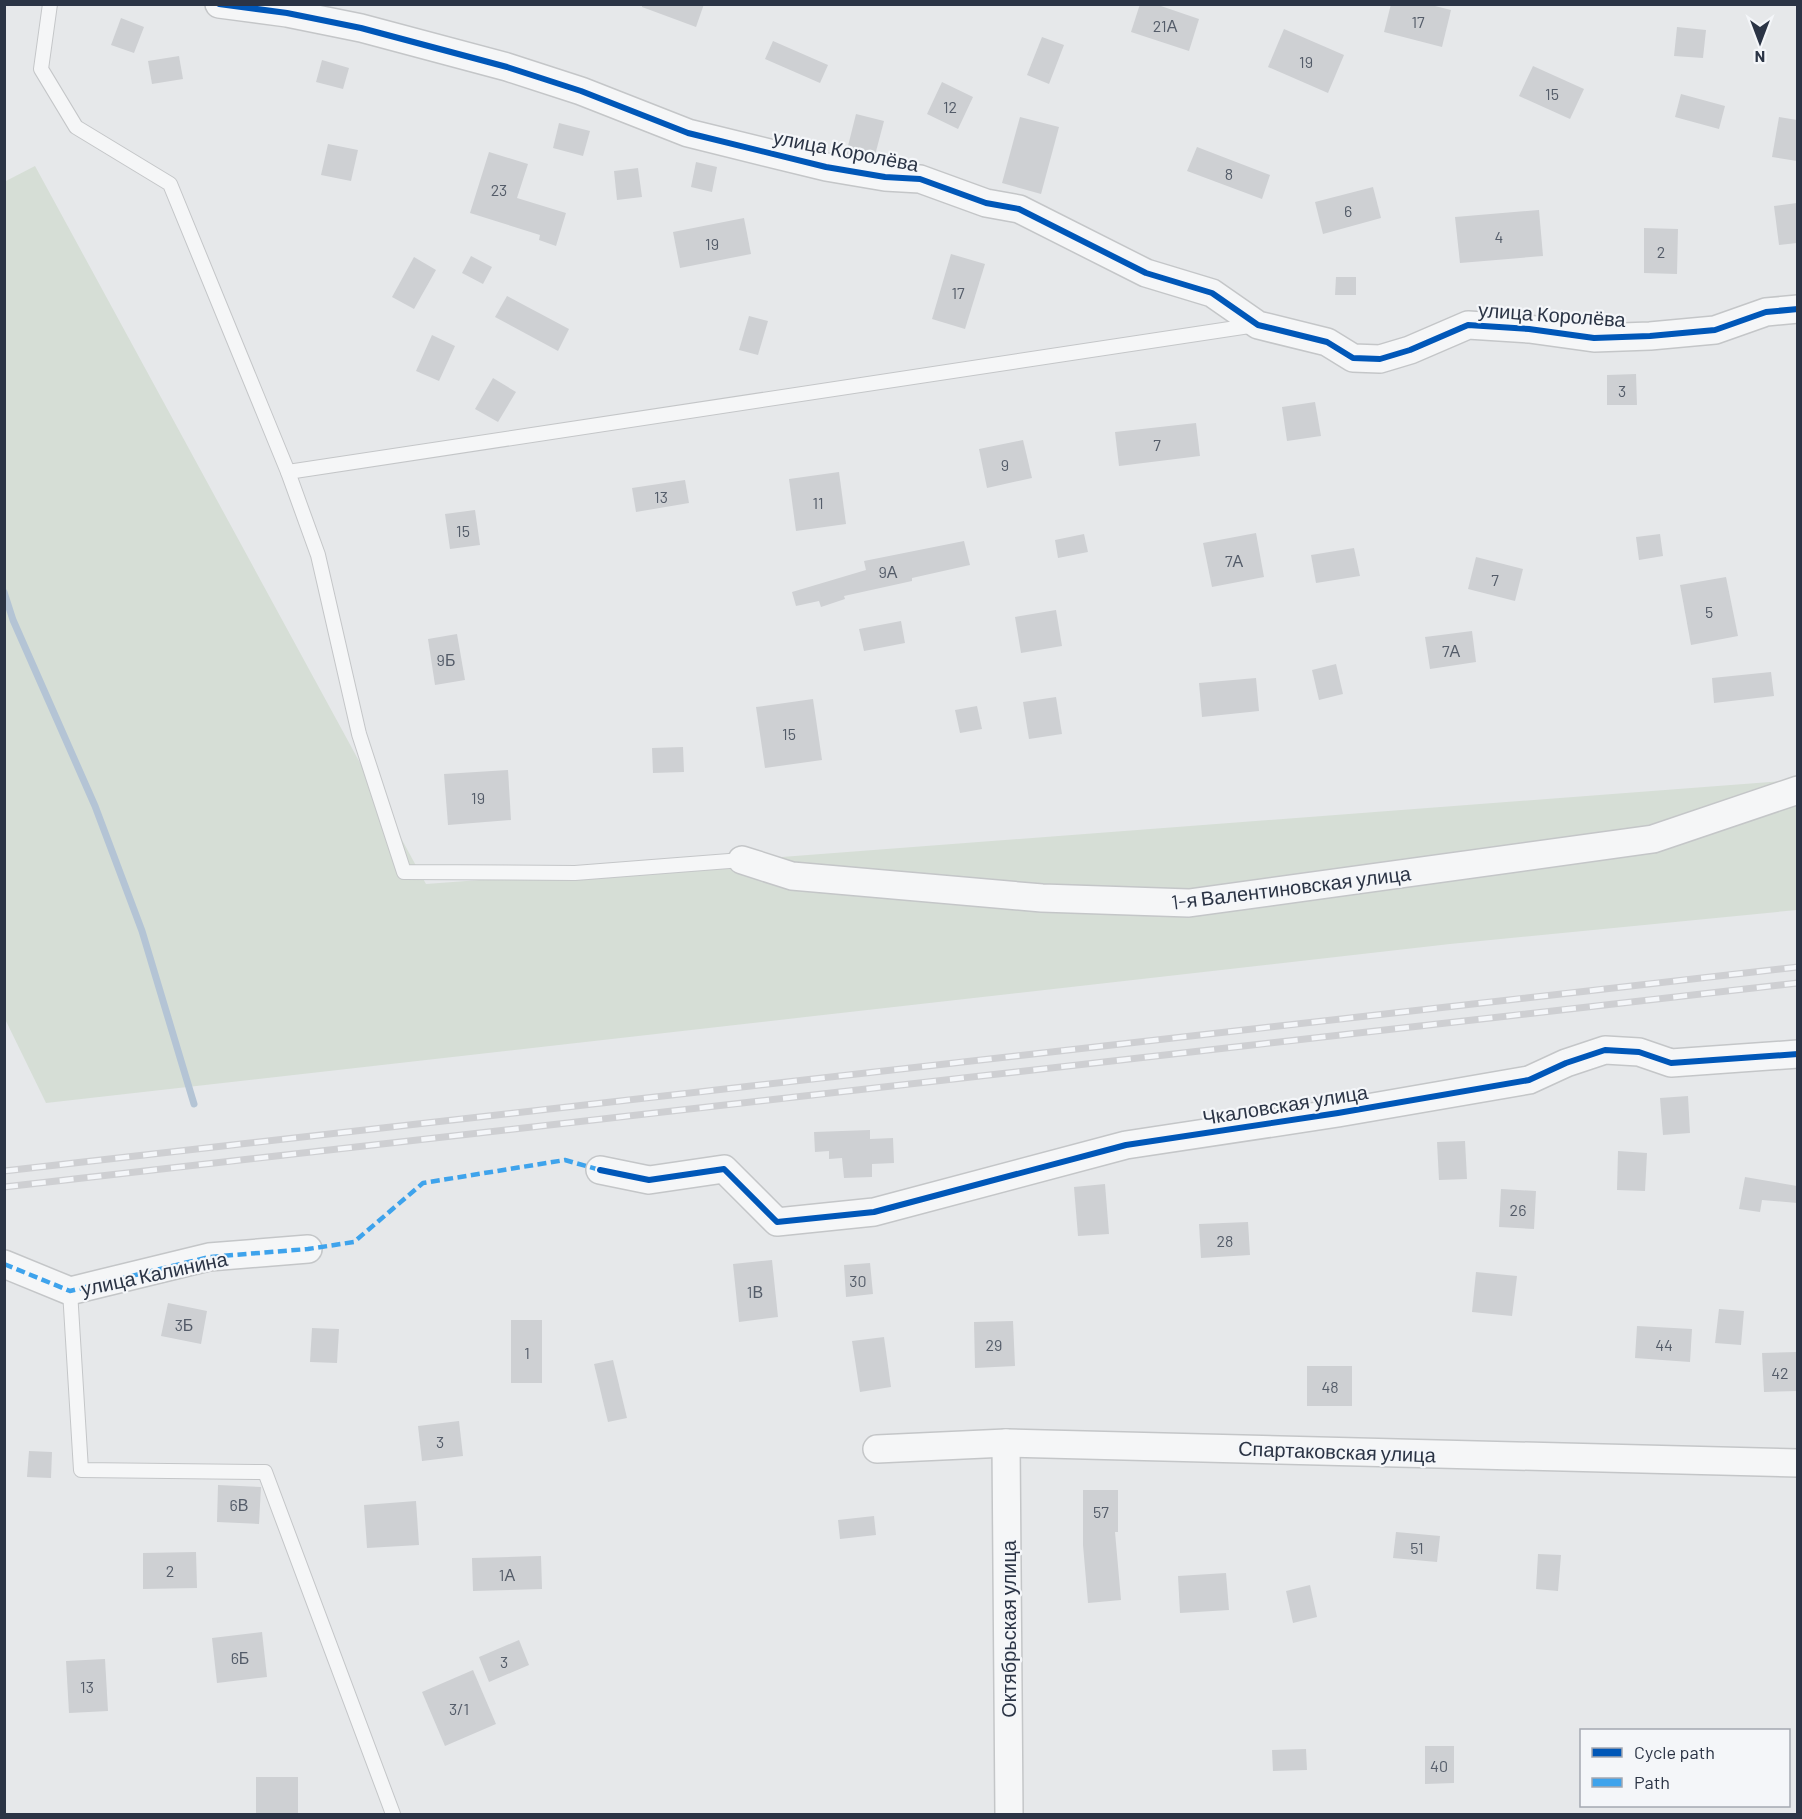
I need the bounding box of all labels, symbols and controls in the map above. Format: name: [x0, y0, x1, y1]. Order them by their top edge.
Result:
house number: 17: [1411, 12, 1425, 31]
north arrow: [1730, 12, 1790, 72]
house number: 21А: [1153, 16, 1178, 35]
text: N: [1755, 48, 1765, 67]
house number: 19: [1299, 52, 1313, 71]
house number: 15: [1545, 84, 1559, 103]
house number: 12: [943, 97, 957, 116]
street label: улица Королёва: [771, 124, 922, 176]
house number: 8: [1225, 164, 1233, 183]
house number: 23: [491, 180, 507, 199]
house number: 6: [1344, 201, 1352, 220]
house number: 4: [1495, 227, 1503, 246]
house number: 19: [705, 234, 719, 253]
house number: 2: [1657, 242, 1665, 261]
house number: 17: [951, 283, 965, 302]
street label: улица Королёва: [1477, 297, 1627, 331]
house number: 3: [1618, 381, 1626, 400]
house number: 7: [1153, 435, 1161, 454]
house number: 9: [1001, 455, 1009, 474]
house number: 13: [654, 487, 668, 506]
house number: 11: [812, 493, 824, 512]
house number: 15: [456, 521, 470, 540]
house number: 7А: [1225, 551, 1243, 570]
house number: 9А: [878, 562, 898, 581]
house number: 7: [1491, 570, 1499, 589]
house number: 5: [1705, 602, 1713, 621]
house number: 7А: [1442, 641, 1460, 660]
house number: 9Б: [437, 650, 455, 669]
house number: 15: [782, 724, 796, 743]
house number: 19: [471, 788, 485, 807]
street label: 1-я Валентиновская улица: [1170, 860, 1413, 914]
street label: Чкаловская улица: [1201, 1079, 1370, 1129]
house number: 26: [1510, 1200, 1526, 1219]
house number: 28: [1217, 1231, 1233, 1250]
street label: улица Калинина: [79, 1246, 230, 1300]
house number: 30: [849, 1271, 867, 1290]
house number: 1В: [747, 1282, 763, 1301]
house number: 3Б: [175, 1315, 193, 1334]
house number: 29: [986, 1335, 1002, 1354]
house number: 44: [1655, 1335, 1673, 1354]
house number: 1: [524, 1343, 530, 1362]
house number: 42: [1771, 1363, 1789, 1382]
house number: 48: [1321, 1377, 1339, 1396]
house number: 3: [436, 1432, 444, 1451]
street label: Спартаковская улица: [1238, 1436, 1437, 1466]
house number: 6В: [230, 1495, 248, 1514]
house number: 57: [1093, 1502, 1109, 1521]
house number: 51: [1410, 1538, 1424, 1557]
street label: Октябрьская улица: [996, 1539, 1020, 1718]
house number: 2: [166, 1561, 174, 1580]
house number: 1А: [499, 1565, 515, 1584]
house number: 6Б: [231, 1648, 249, 1667]
house number: 3: [500, 1652, 508, 1671]
house number: 13: [80, 1677, 94, 1696]
house number: 3/1: [449, 1699, 469, 1718]
legend: [1580, 1729, 1790, 1807]
text: Cycle path: [1634, 1741, 1715, 1763]
house number: 40: [1430, 1756, 1448, 1775]
text: Path: [1634, 1771, 1670, 1793]

